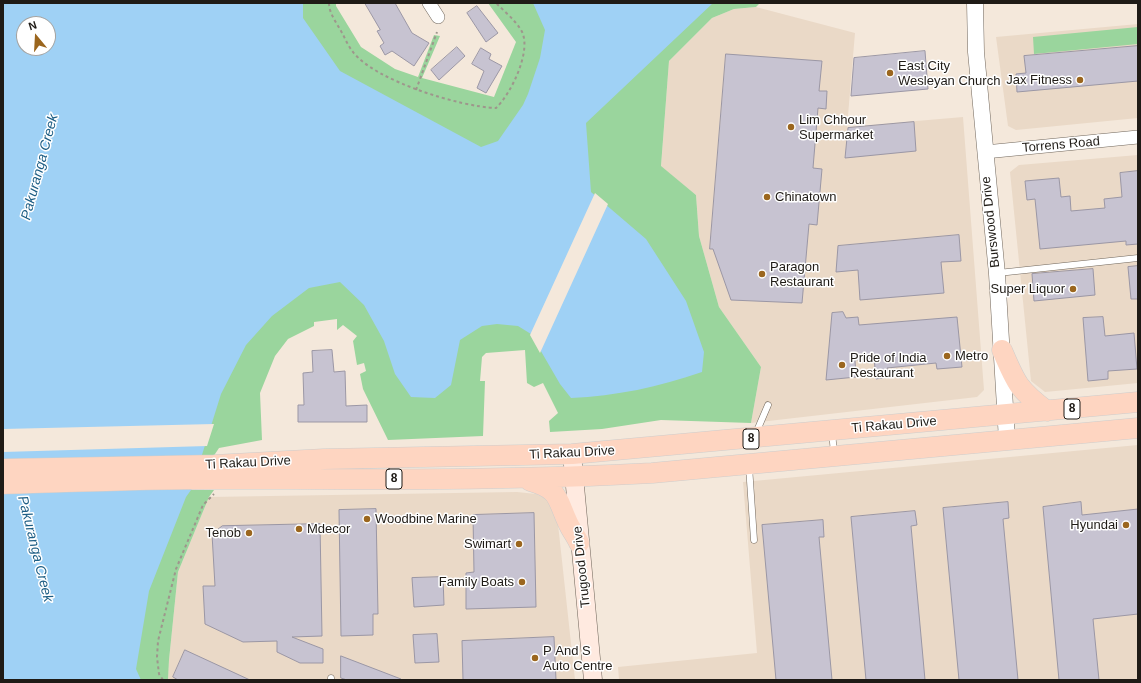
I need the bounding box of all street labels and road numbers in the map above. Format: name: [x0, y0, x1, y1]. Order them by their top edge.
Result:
street label: Torrens Road: [1021, 134, 1101, 156]
street label: Burswood Drive: [978, 176, 1004, 268]
road number: 8: [1064, 399, 1080, 419]
street label: Ti Rakau Drive: [851, 414, 937, 436]
road number: 8: [743, 429, 759, 449]
street label: Ti Rakau Drive: [529, 443, 615, 463]
street label: Ti Rakau Drive: [205, 453, 291, 473]
road number: 8: [386, 469, 402, 489]
street label: Trugood Drive: [570, 525, 594, 609]

